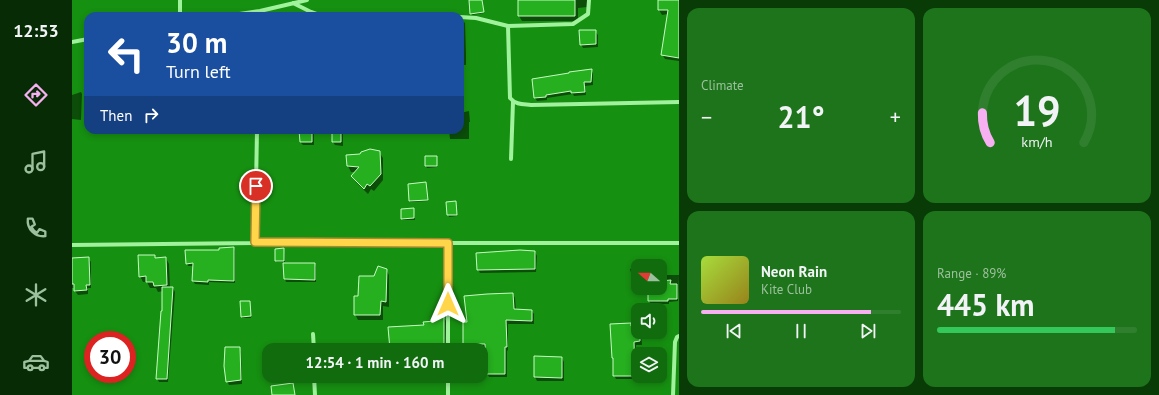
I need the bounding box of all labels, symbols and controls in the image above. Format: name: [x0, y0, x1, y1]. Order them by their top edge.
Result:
text: 12:53: [13, 19, 59, 42]
text: 30 m: [166, 24, 227, 61]
icon: left: [100, 28, 152, 80]
text: Turn left: [166, 60, 231, 83]
text: Climate: [701, 77, 744, 94]
icon: directions: [22, 81, 50, 109]
text: 19: [1013, 84, 1061, 137]
text: 21°: [777, 97, 825, 136]
text: −: [701, 103, 712, 131]
text: +: [890, 103, 901, 131]
icon: right: [140, 104, 162, 126]
text: Then: [100, 106, 132, 125]
text: km/h: [1021, 132, 1053, 151]
icon: music: [22, 148, 50, 176]
pin: [239, 169, 273, 203]
icon: arrive: [245, 175, 267, 197]
icon: phone: [22, 214, 50, 242]
north arrow: [631, 259, 667, 295]
map controls: [631, 259, 667, 383]
text: Neon Rain: [761, 262, 827, 281]
text: Range · 89%: [937, 265, 1006, 282]
icon: climate: [22, 281, 50, 309]
text: Kite Club: [761, 281, 812, 298]
position arrow: [427, 283, 469, 325]
text: 445 km: [937, 285, 1035, 324]
button: sound: [631, 303, 667, 339]
icon: previous: [723, 320, 745, 342]
icon: pause: [790, 320, 812, 342]
icon: next: [857, 320, 879, 342]
speed limit sign: 30: [84, 331, 136, 383]
button: layers: [631, 347, 667, 383]
icon: car: [22, 348, 50, 376]
text: 12:54 · 1 min · 160 m: [306, 353, 444, 372]

